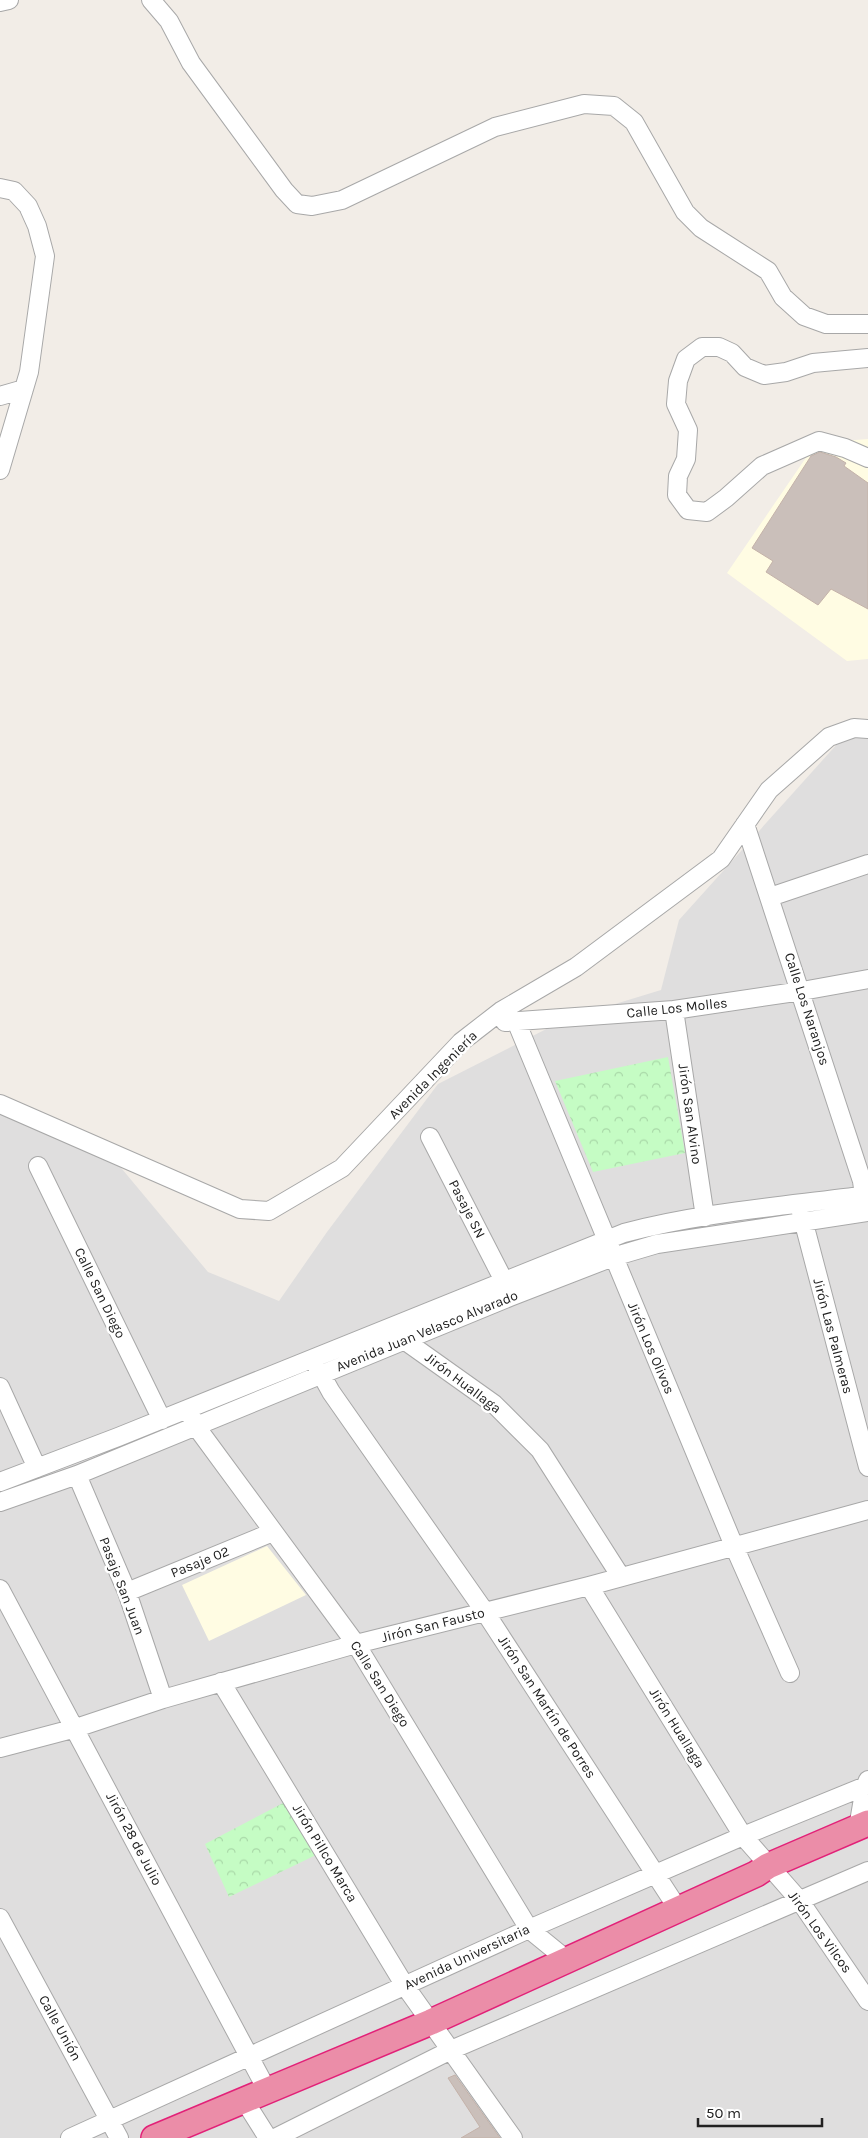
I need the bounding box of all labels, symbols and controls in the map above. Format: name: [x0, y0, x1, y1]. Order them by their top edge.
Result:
street label: Calle Los Naranjos: [781, 951, 833, 1067]
street label: Calle Los Molles: [626, 994, 728, 1022]
street label: Avenida Ingeniería: [385, 1027, 481, 1123]
street label: Jirón San Alvino: [675, 1063, 705, 1165]
street label: Pasaje SN: [445, 1177, 489, 1241]
street label: Calle San Diego: [71, 1245, 129, 1341]
street label: Jirón Las Palmeras: [809, 1276, 857, 1396]
street label: Avenida Juan Velasco Alvarado: [334, 1287, 520, 1375]
street label: Jirón Los Olivos: [624, 1299, 678, 1397]
street label: Jirón Huallaga: [422, 1349, 504, 1417]
street label: Pasaje San Juan: [95, 1535, 149, 1637]
street label: Pasaje 02: [168, 1543, 232, 1581]
street label: Jirón San Fausto: [380, 1604, 486, 1646]
street label: Jirón San Martín de Porres: [494, 1632, 600, 1782]
street label: Calle San Diego: [347, 1638, 413, 1730]
street label: Jirón Huallaga: [646, 1685, 708, 1771]
street label: Jirón 28 de Julio: [102, 1790, 166, 1888]
street label: Jirón Pillco Marca: [289, 1801, 361, 1905]
street label: Jirón Los Vilcos: [785, 1888, 855, 1976]
street label: Avenida Universitaria: [402, 1920, 532, 1994]
street label: Calle Unión: [35, 1992, 85, 2064]
scale bar: [698, 2096, 822, 2128]
text: 50 m: [706, 2104, 741, 2122]

